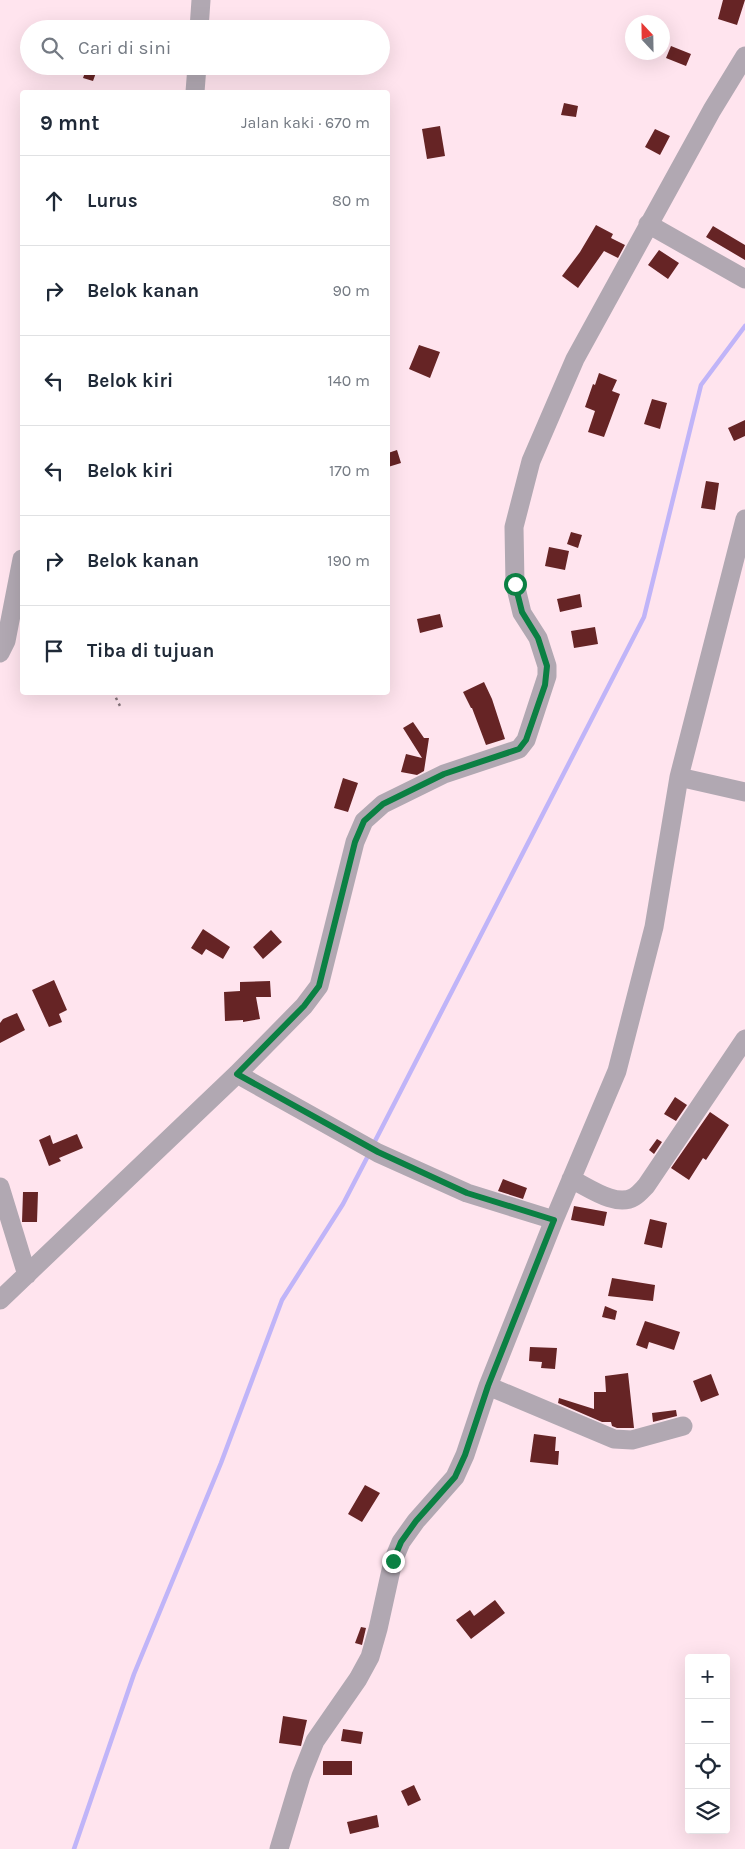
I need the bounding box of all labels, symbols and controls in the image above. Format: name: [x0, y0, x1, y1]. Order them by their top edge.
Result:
north arrow: [625, 15, 670, 60]
search box: [20, 20, 390, 75]
icon: search: [38, 34, 66, 62]
text: Cari di sini: [78, 37, 171, 59]
text: 9 mnt: [40, 111, 99, 135]
text: Jalan kaki · 670 m: [241, 113, 370, 132]
icon: ahead: [40, 187, 68, 215]
text: Lurus: [87, 190, 138, 212]
text: 80 m: [332, 191, 370, 210]
icon: right: [40, 277, 68, 305]
text: Belok kanan: [87, 280, 199, 302]
text: 90 m: [332, 281, 370, 300]
icon: left: [40, 367, 68, 395]
text: Belok kiri: [87, 370, 173, 392]
text: 140 m: [328, 371, 370, 390]
icon: left: [40, 457, 68, 485]
text: Belok kiri: [87, 460, 173, 482]
text: 170 m: [329, 461, 370, 480]
icon: right: [40, 547, 68, 575]
text: Belok kanan: [87, 550, 199, 572]
text: 190 m: [327, 551, 370, 570]
route start: [504, 573, 527, 596]
icon: arrive: [40, 637, 68, 665]
text: Tiba di tujuan: [87, 640, 214, 662]
route end: [382, 1550, 405, 1573]
map controls: [685, 1654, 730, 1834]
button: +: [685, 1654, 730, 1699]
button: −: [685, 1699, 730, 1744]
button: locate: [685, 1744, 730, 1789]
button: layers: [685, 1789, 730, 1834]

